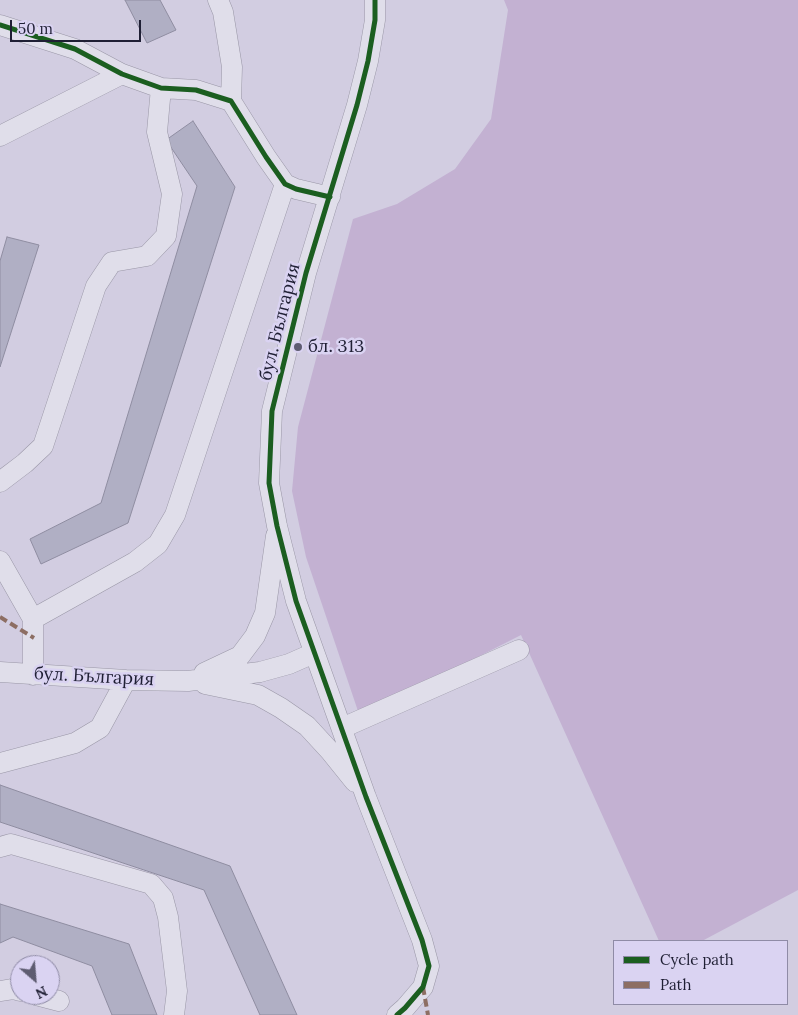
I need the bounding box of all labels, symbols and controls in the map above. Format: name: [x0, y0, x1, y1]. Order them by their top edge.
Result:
scale bar: [12, 10, 144, 42]
text: 50 m: [18, 19, 53, 38]
street label: бул. България: [255, 261, 305, 383]
place label: бл. 313: [308, 336, 364, 358]
marker: бл. 313: [292, 341, 304, 353]
street label: бул. България: [33, 663, 155, 691]
legend: [613, 940, 788, 1005]
text: Cycle path: [660, 950, 734, 969]
north arrow: [10, 955, 60, 1005]
text: Path: [660, 975, 691, 994]
text: N: [32, 982, 50, 1003]

